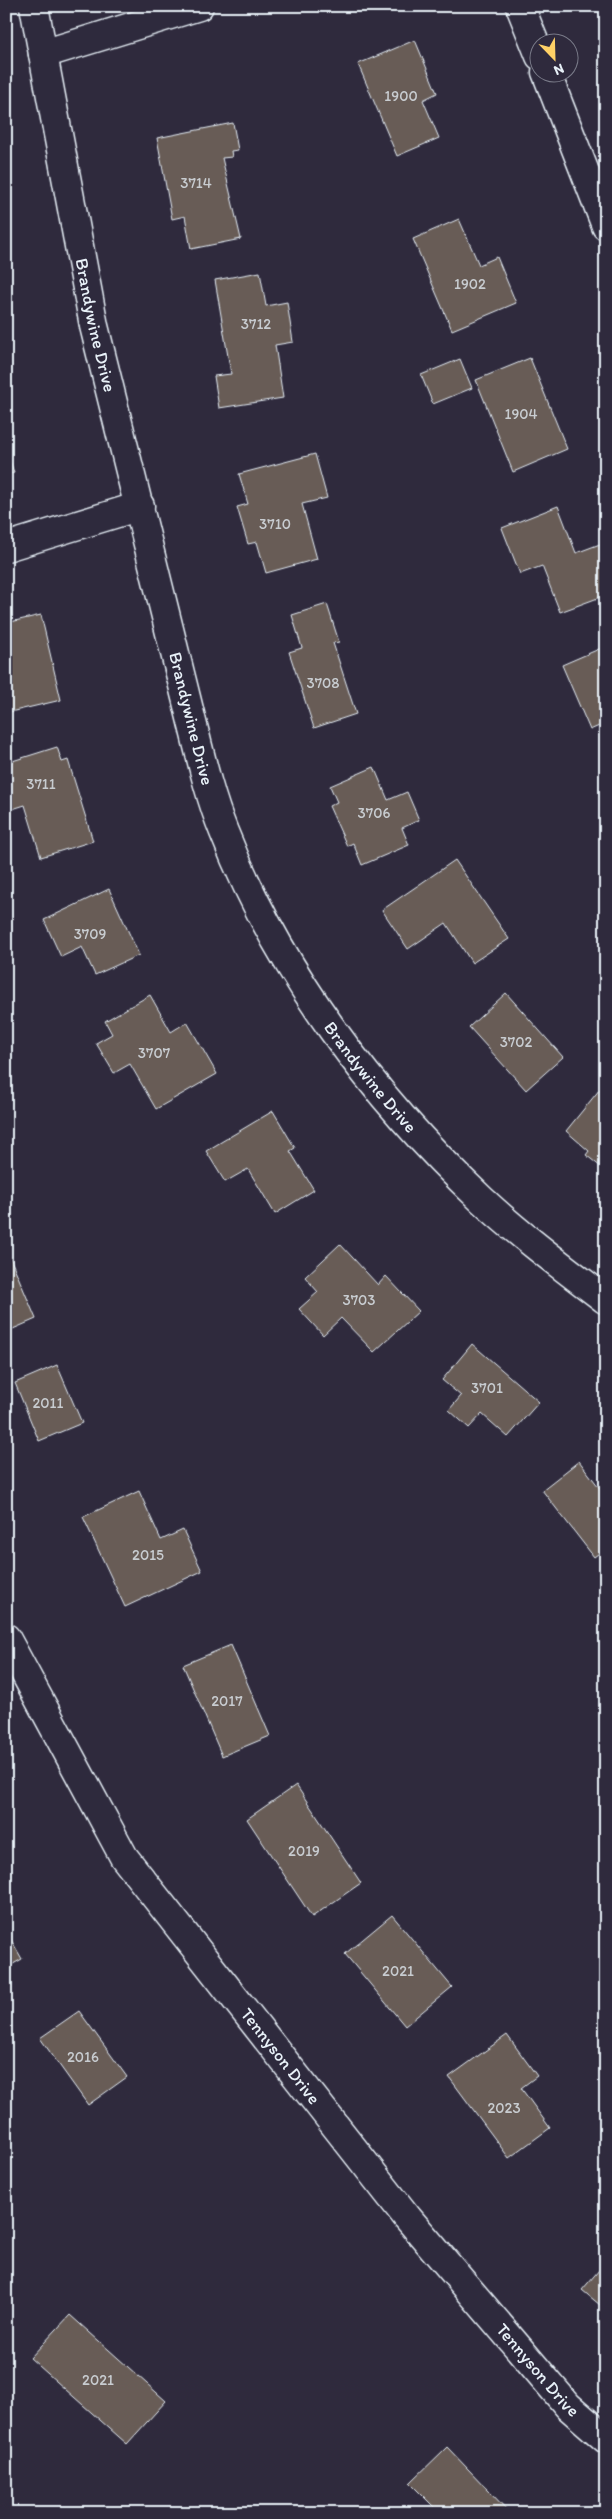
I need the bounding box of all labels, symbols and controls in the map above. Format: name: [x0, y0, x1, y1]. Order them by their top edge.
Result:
north arrow: [530, 32, 580, 82]
text: N: [551, 60, 567, 79]
house number: 1900: [384, 87, 418, 105]
house number: 3714: [180, 174, 212, 192]
street label: Brandywine Drive: [71, 256, 121, 394]
house number: 1902: [454, 275, 486, 293]
house number: 3712: [241, 315, 271, 333]
house number: 1904: [504, 405, 538, 423]
house number: 3710: [259, 515, 291, 533]
street label: Brandywine Drive: [164, 650, 219, 788]
house number: 3708: [306, 674, 340, 692]
house number: 3711: [26, 775, 56, 793]
house number: 3706: [358, 804, 390, 822]
house number: 3709: [74, 925, 107, 943]
street label: Brandywine Drive: [319, 1017, 422, 1137]
house number: 3702: [500, 1033, 532, 1051]
house number: 3707: [138, 1044, 171, 1062]
house number: 3703: [342, 1291, 376, 1309]
house number: 3701: [471, 1379, 503, 1397]
house number: 2011: [32, 1394, 64, 1412]
house number: 2015: [132, 1546, 164, 1564]
house number: 2017: [211, 1692, 243, 1710]
house number: 2019: [288, 1842, 320, 1860]
house number: 2021: [382, 1962, 414, 1980]
street label: Tennyson Drive: [236, 2003, 325, 2109]
house number: 2016: [67, 2048, 99, 2066]
house number: 2023: [487, 2099, 521, 2117]
street label: Tennyson Drive: [491, 2319, 584, 2422]
house number: 2021: [82, 2371, 114, 2389]

